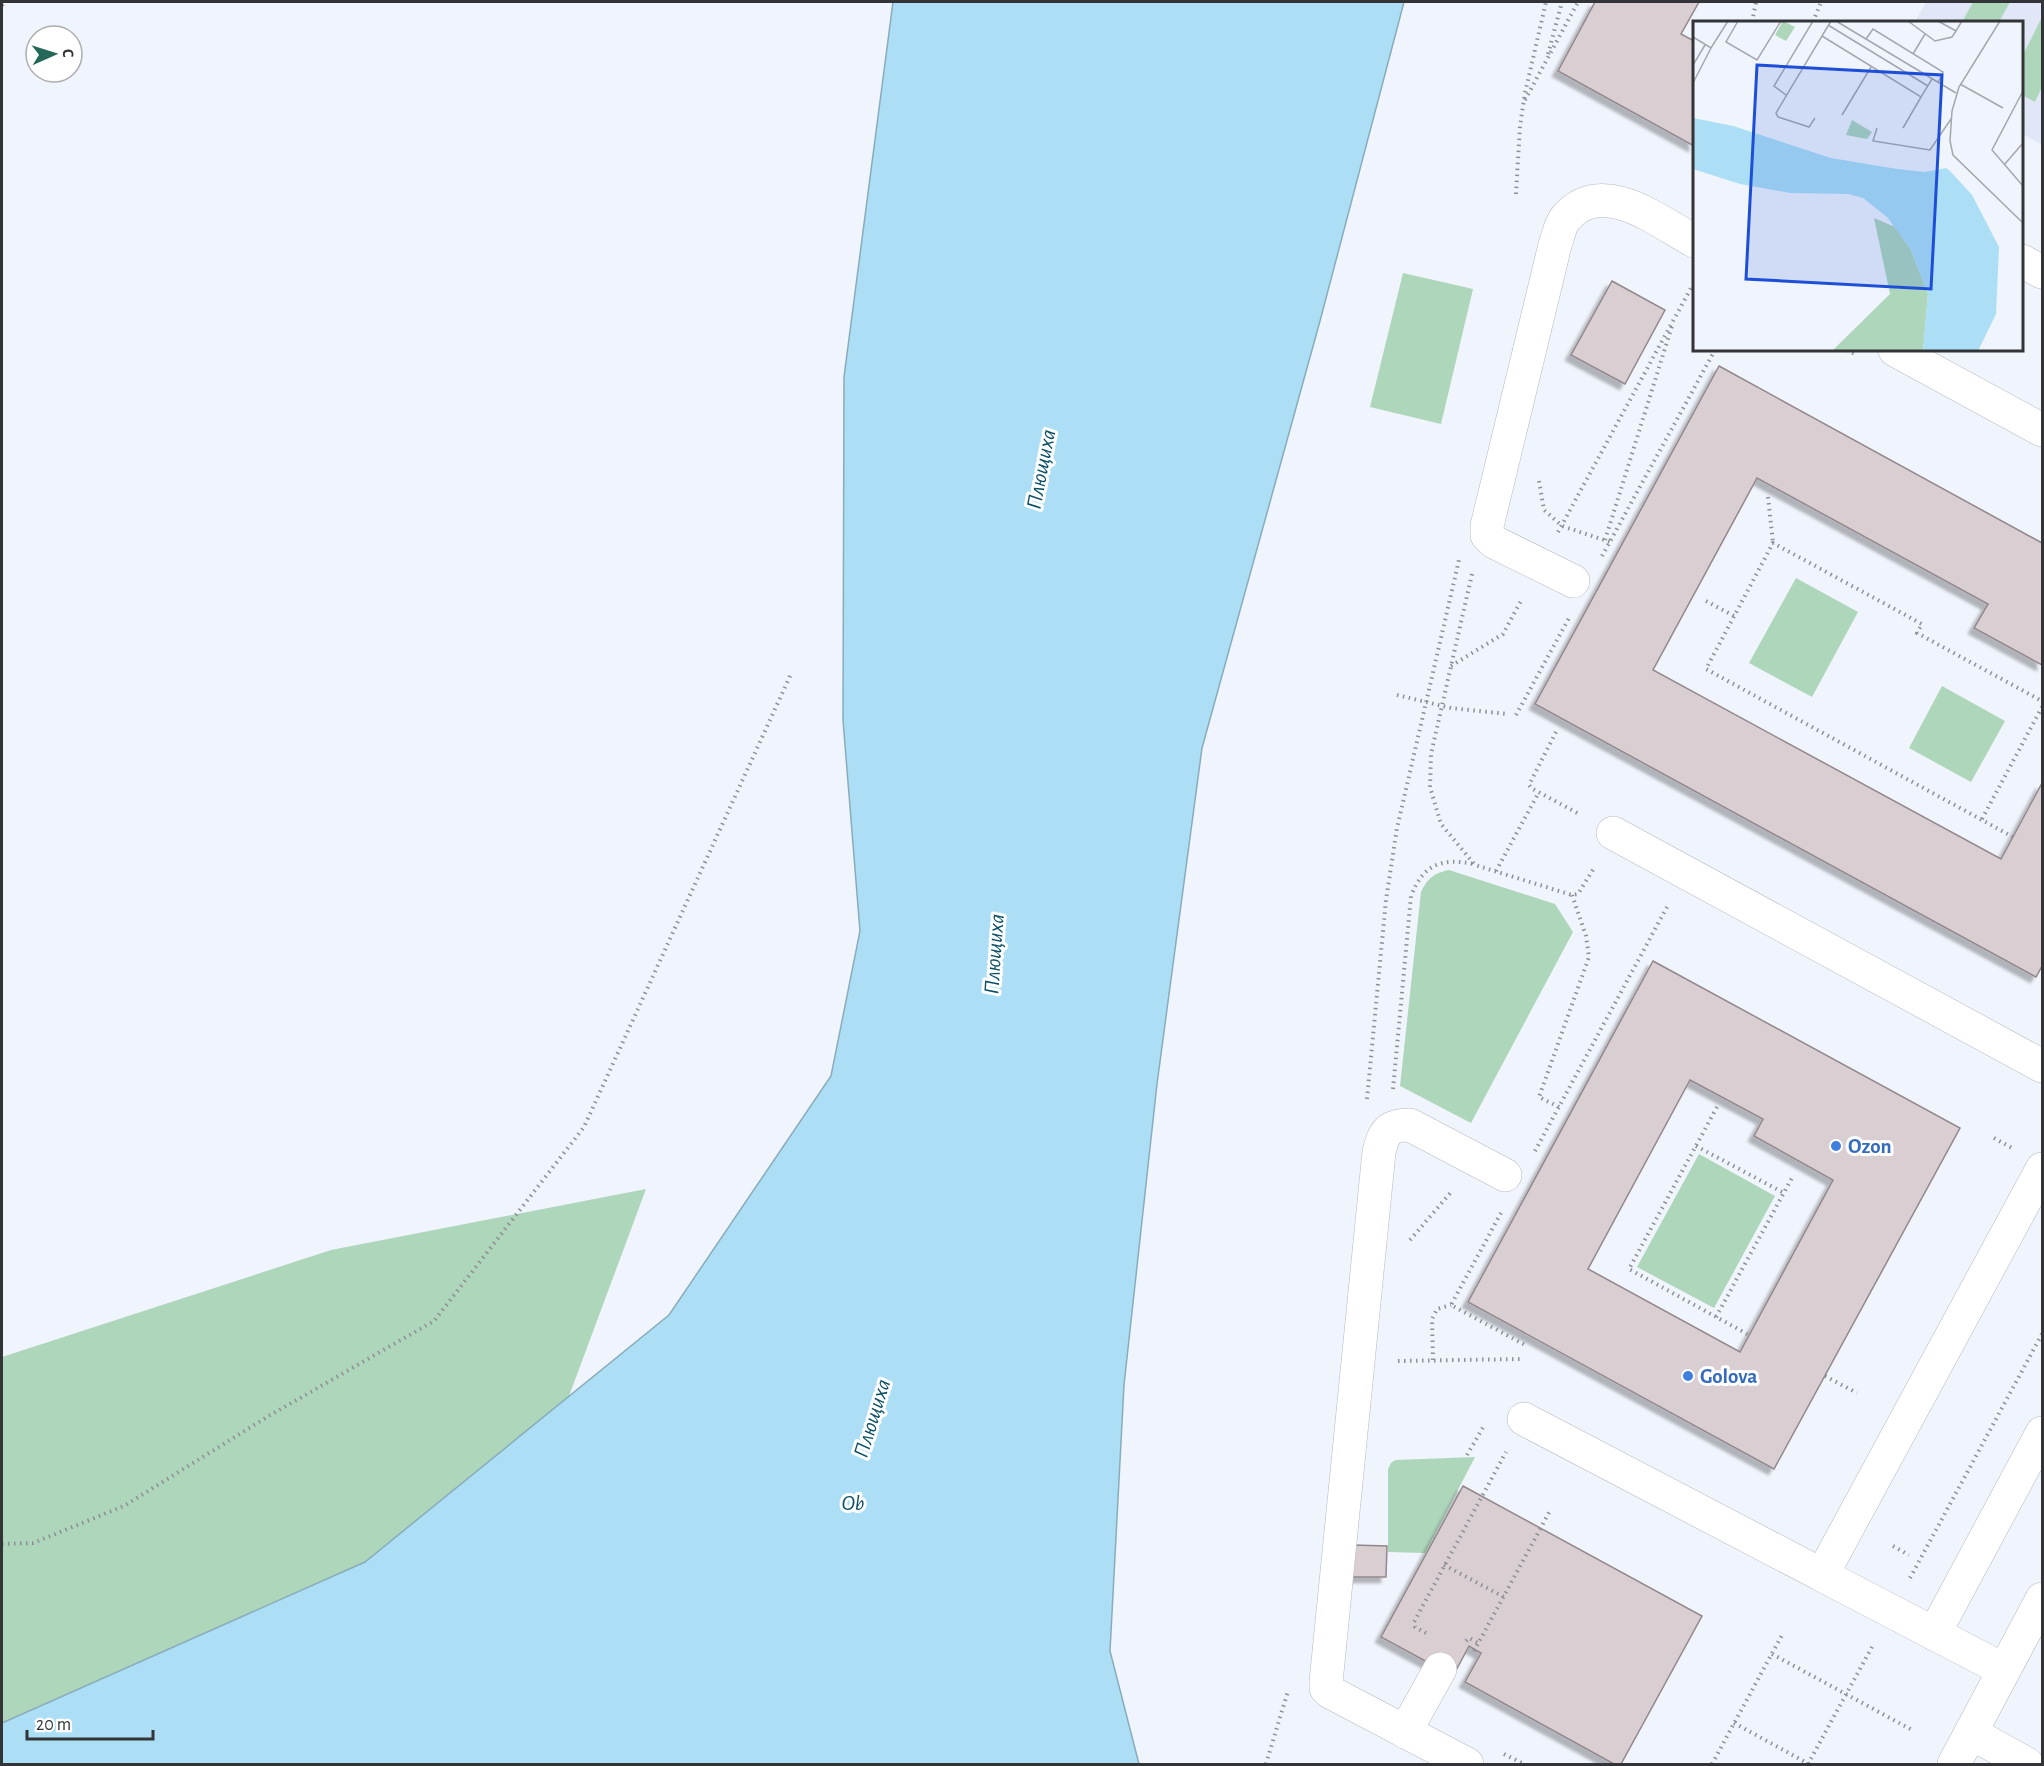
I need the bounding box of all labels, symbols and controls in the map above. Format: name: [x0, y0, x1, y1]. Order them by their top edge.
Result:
inset map: [1693, 21, 2023, 351]
north arrow: [24, 24, 84, 84]
text: С: [60, 48, 76, 58]
water label: Плющиха: [1022, 427, 1059, 511]
water label: Плющиха: [980, 913, 1008, 995]
place label: Ozon: [1848, 1136, 1892, 1157]
marker: Ozon: [1829, 1139, 1843, 1153]
place label: Golova: [1700, 1366, 1757, 1387]
marker: Golova: [1681, 1369, 1695, 1383]
water label: Плющиха: [850, 1376, 894, 1460]
water label: Ob: [841, 1492, 865, 1514]
scale bar: [27, 1703, 153, 1741]
text: 20 m: [36, 1716, 71, 1734]

